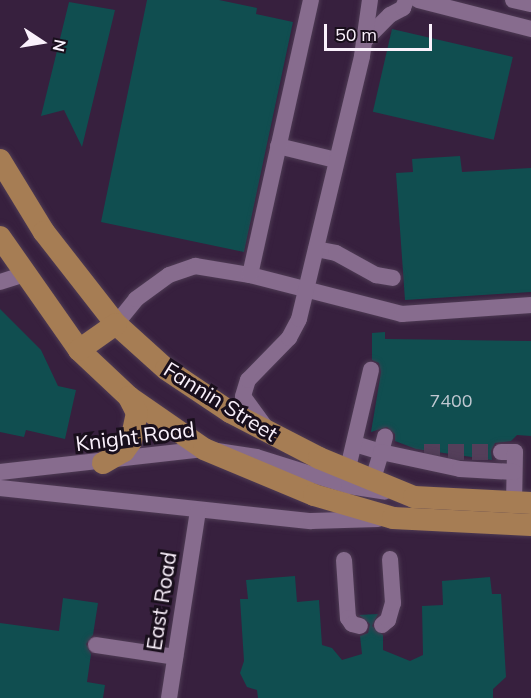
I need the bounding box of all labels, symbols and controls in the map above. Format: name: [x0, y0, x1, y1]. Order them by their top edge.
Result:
north arrow: [12, 12, 72, 72]
scale bar: [327, 12, 435, 50]
text: 50 m: [335, 23, 377, 46]
text: N: [49, 38, 71, 54]
street label: Fannin Street: [159, 356, 283, 446]
house number: 7400: [429, 390, 473, 412]
street label: Knight Road: [74, 416, 196, 456]
street label: East Road: [141, 550, 181, 652]

